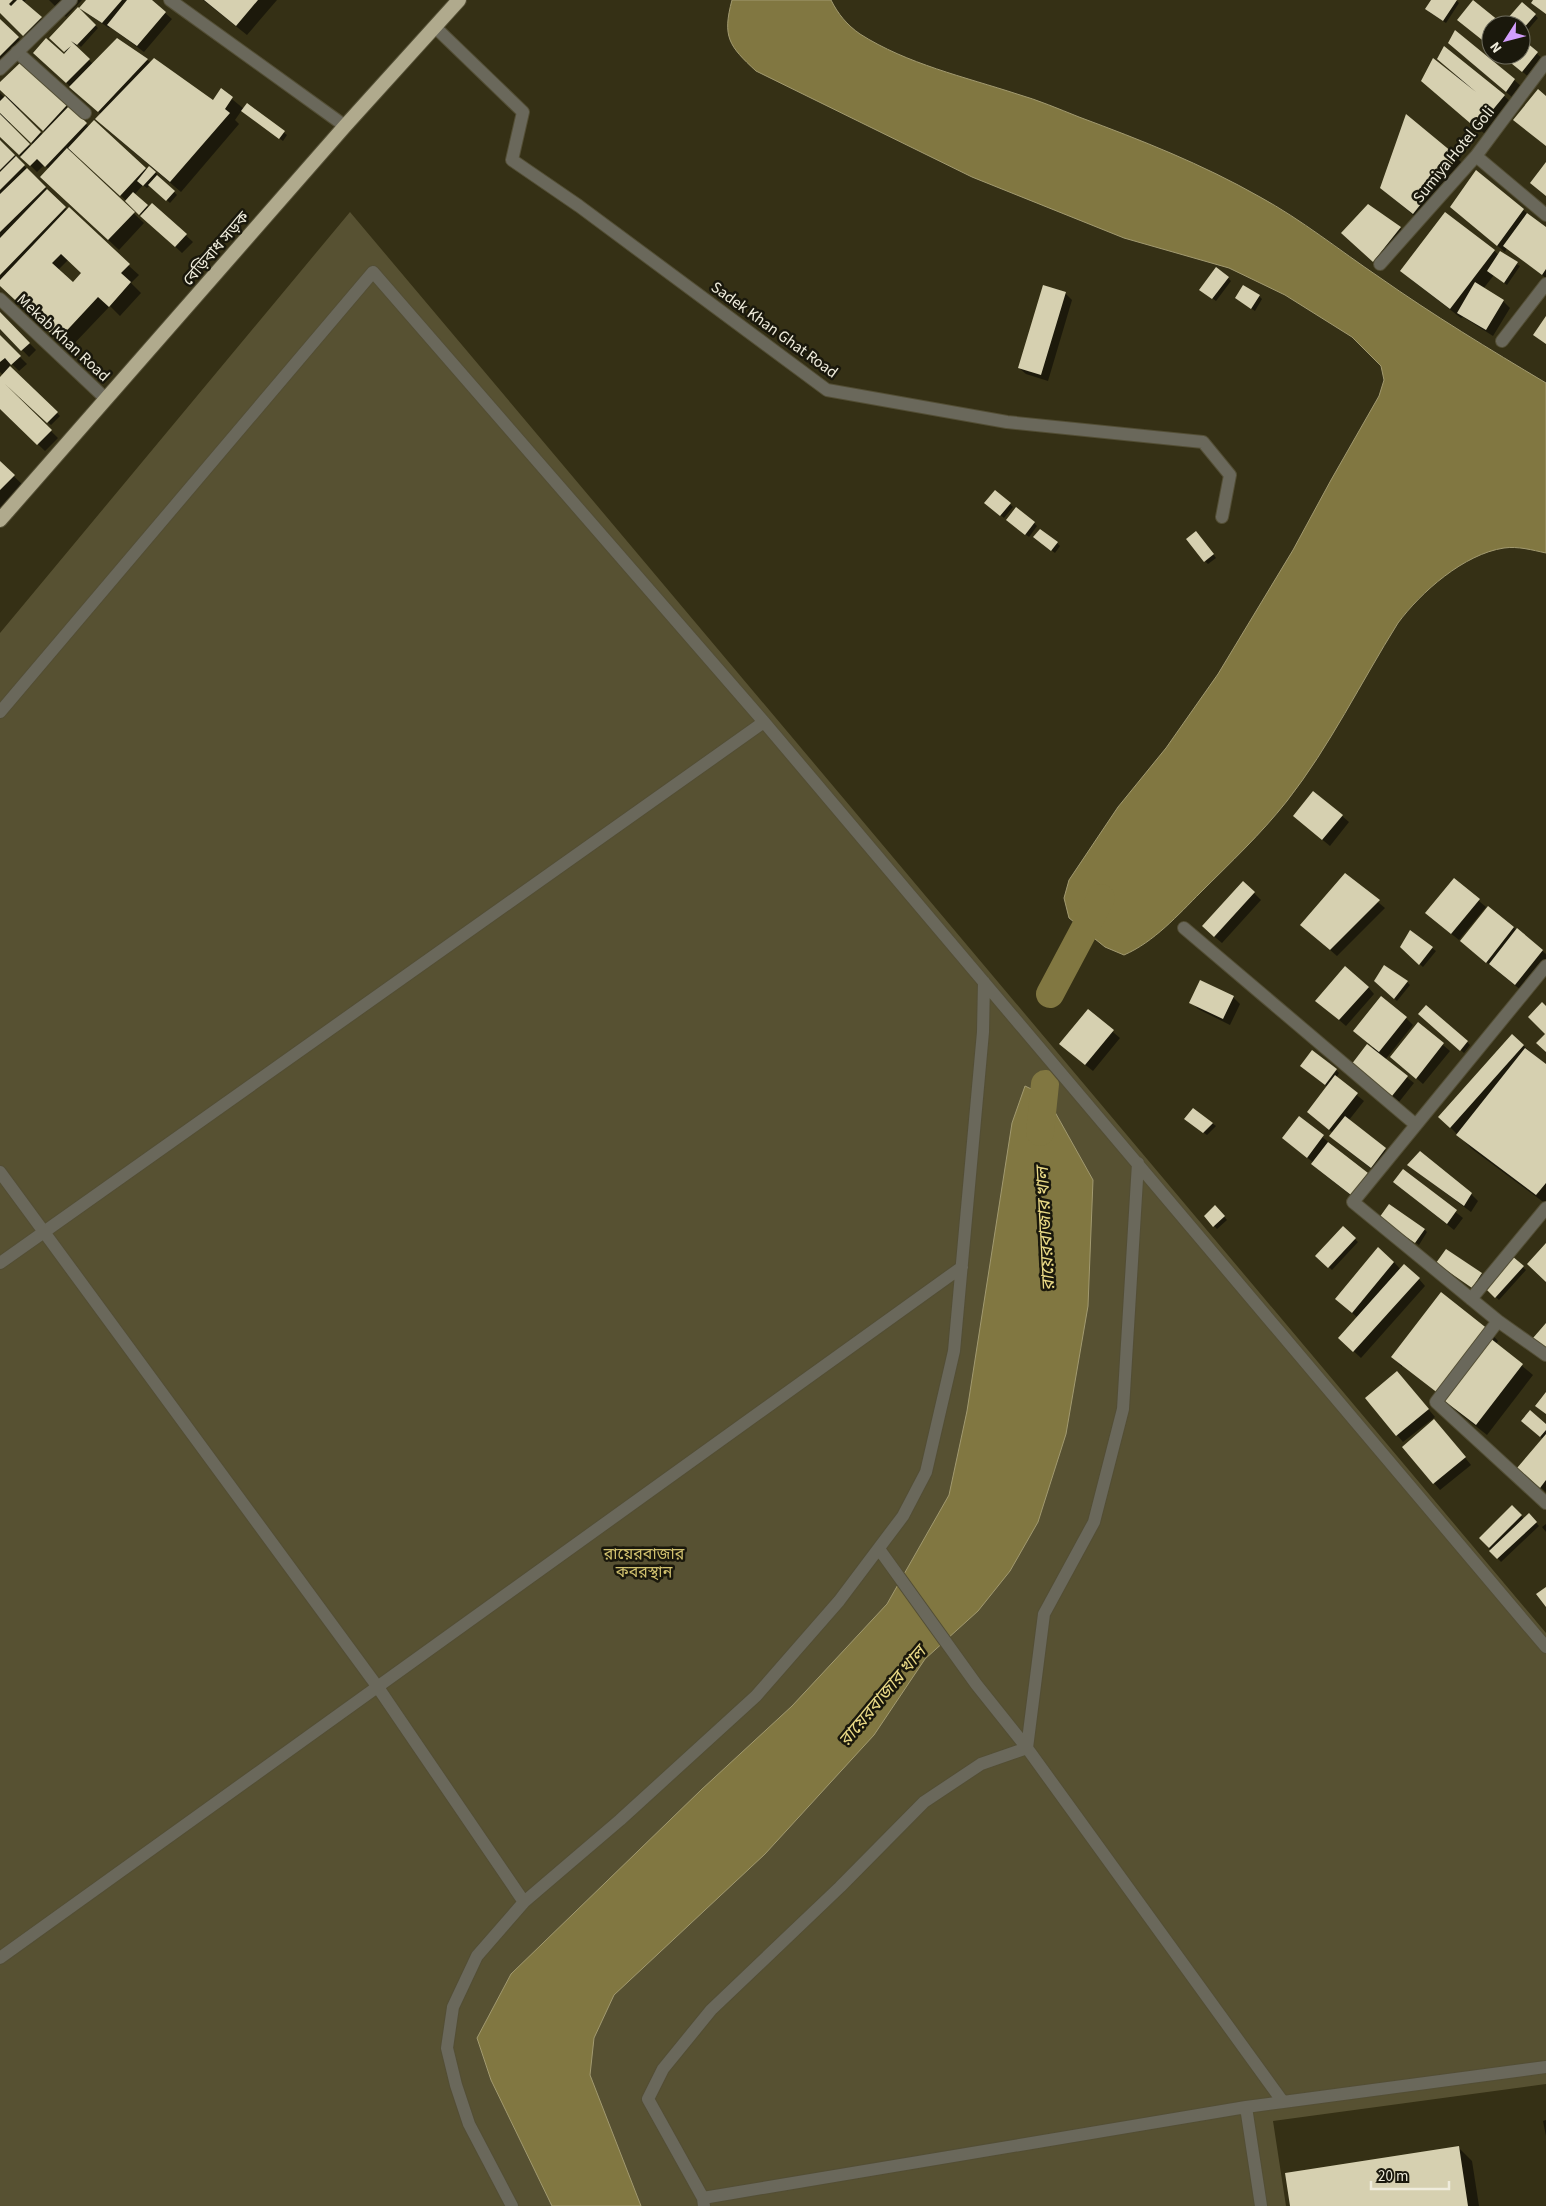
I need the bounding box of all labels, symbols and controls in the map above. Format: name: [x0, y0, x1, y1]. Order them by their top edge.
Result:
north arrow: [1481, 15, 1531, 65]
text: N: [1485, 37, 1507, 57]
street label: Sumiya Hotel Goli: [1408, 102, 1500, 208]
street label: বেড়িবাধ সড়ক: [177, 206, 255, 291]
street label: Sadek Khan Ghat Road: [706, 276, 842, 383]
street label: Mekab Khan Road: [12, 289, 115, 387]
water label: রায়েরবাজার খাল: [1030, 1163, 1061, 1292]
park label: রায়েরবাজার কবরস্থান: [603, 1543, 685, 1583]
water label: রায়েরবাজার খাল: [833, 1638, 934, 1752]
scale bar: [1371, 2158, 1448, 2190]
text: 20 m: [1378, 2166, 1408, 2187]

